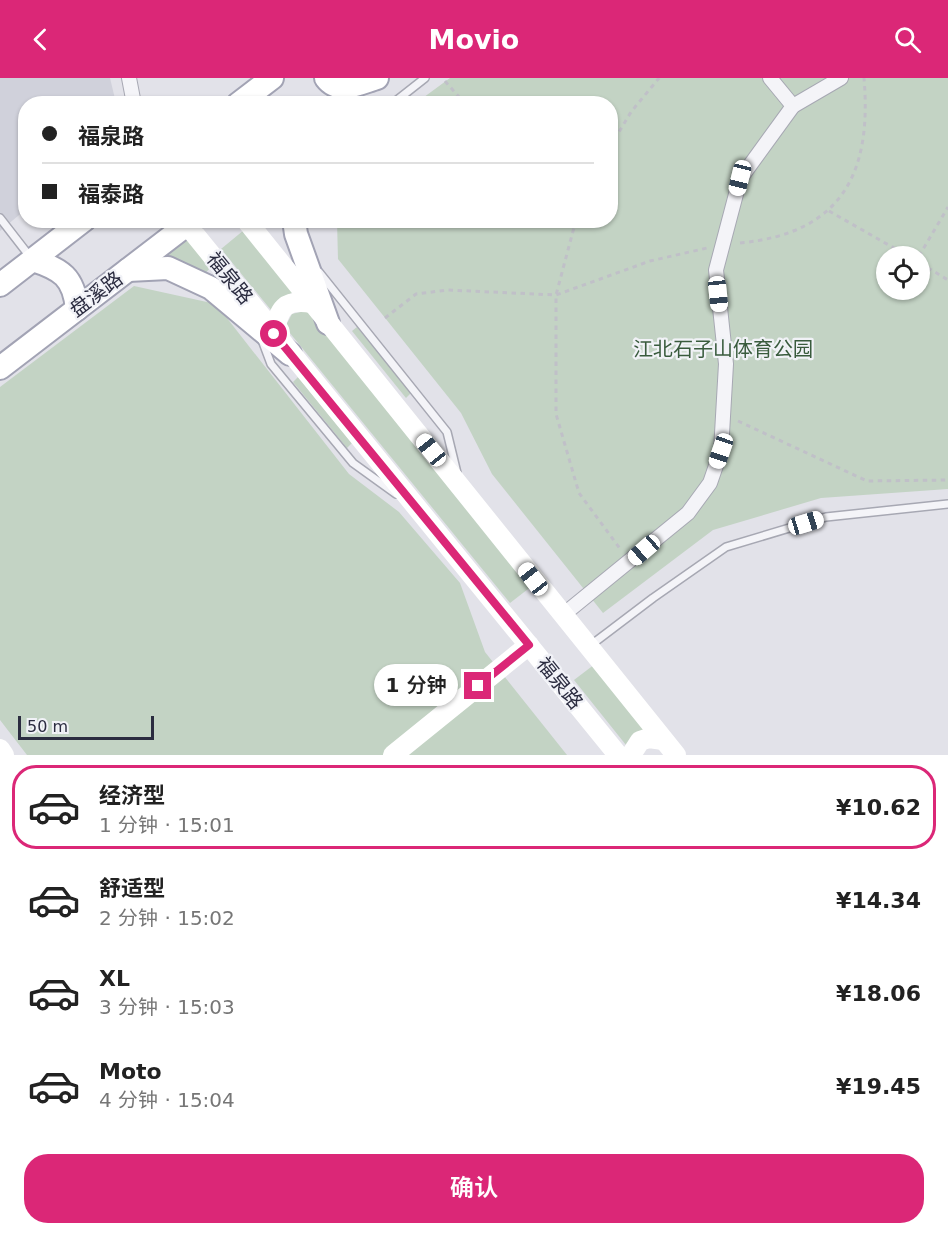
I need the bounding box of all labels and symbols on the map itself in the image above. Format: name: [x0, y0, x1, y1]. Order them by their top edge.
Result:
car: [727, 158, 753, 198]
street label: 福泉路: [202, 247, 258, 309]
street label: 盘溪路: [65, 266, 127, 322]
car: [707, 275, 729, 313]
route start: [260, 320, 287, 347]
park label: 江北石子山体育公园: [633, 337, 813, 361]
car: [413, 430, 449, 470]
car: [707, 431, 735, 471]
car: [786, 509, 826, 537]
car: [625, 531, 663, 569]
car: [515, 559, 551, 599]
street label: 福泉路: [532, 652, 588, 714]
callout: 1 分钟: [373, 665, 457, 707]
route end: [464, 672, 491, 699]
scale bar: [18, 713, 154, 740]

